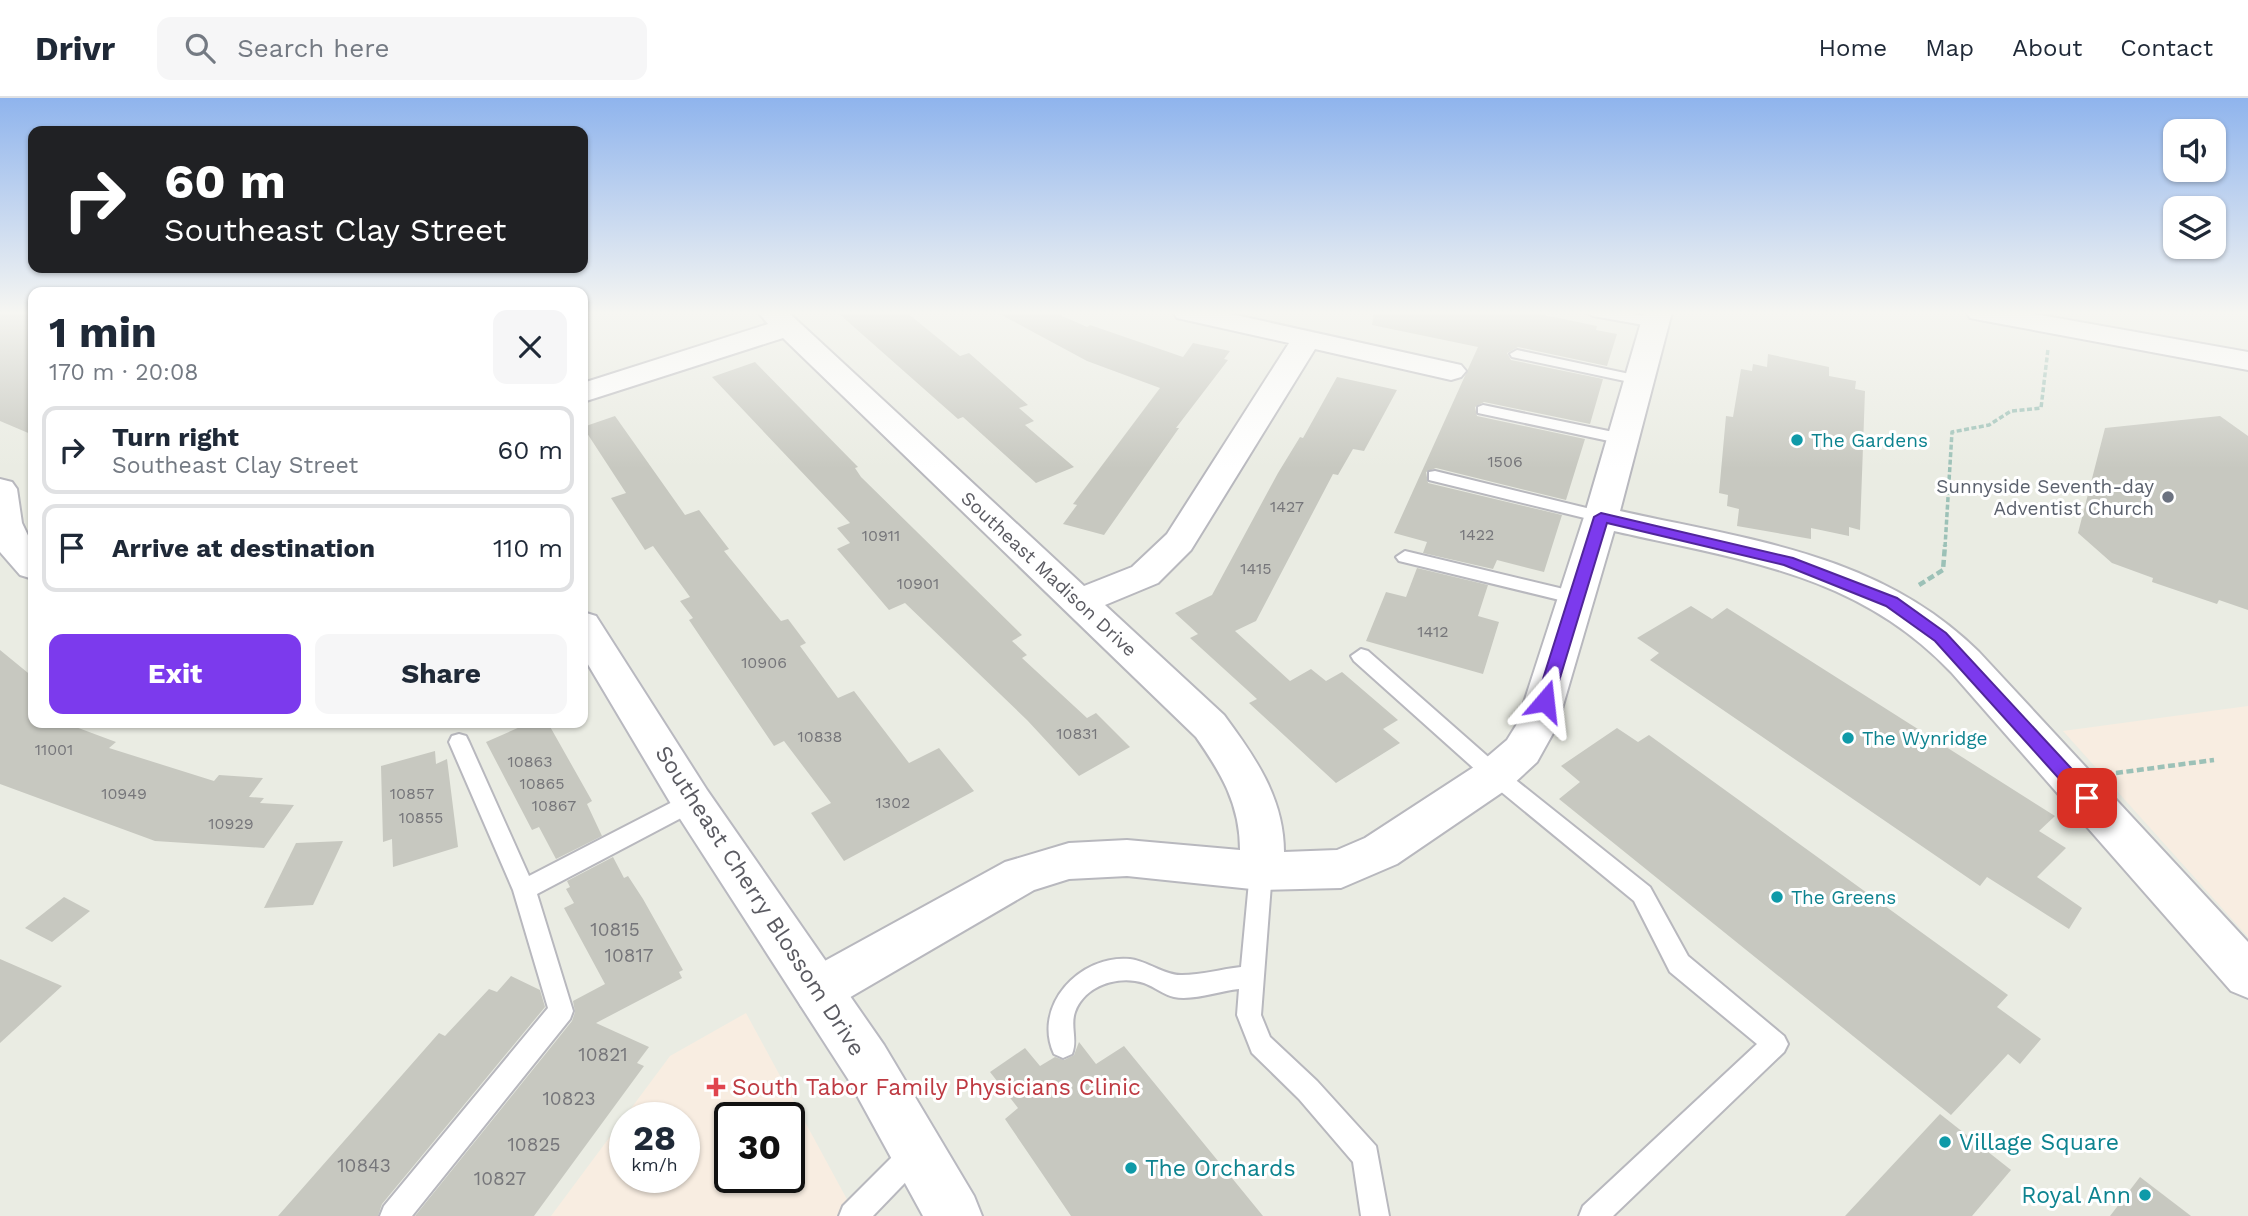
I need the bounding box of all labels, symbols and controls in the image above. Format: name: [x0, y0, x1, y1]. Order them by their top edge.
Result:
search box: [157, 17, 647, 80]
text: Drivr: [35, 29, 115, 68]
icon: search: [181, 29, 219, 67]
text: Search here: [237, 33, 390, 63]
text: Home: [1819, 34, 1887, 62]
text: Map: [1925, 34, 1974, 62]
text: About: [2012, 34, 2082, 62]
text: Contact: [2120, 34, 2213, 62]
map controls: [2163, 119, 2226, 259]
button: sound: [2163, 119, 2226, 182]
text: 60 m: [164, 152, 286, 210]
icon: right: [49, 154, 140, 245]
button: layers: [2163, 196, 2226, 259]
text: Southeast Clay Street: [164, 211, 506, 249]
text: 1 min: [49, 308, 157, 357]
button: close: [493, 310, 567, 384]
text: 170 m · 20:08: [49, 359, 198, 386]
text: Turn right: [112, 422, 239, 452]
place label: The Gardens: [1811, 429, 1928, 452]
icon: right: [53, 431, 91, 469]
marker: The Gardens: [1789, 432, 1805, 448]
text: 60 m: [497, 435, 563, 465]
text: Southeast Clay Street: [112, 452, 358, 479]
house number: 1506: [1487, 452, 1523, 471]
place label: Sunnyside Seventh-day Adventist Church: [1936, 475, 2154, 520]
street label: Southeast Madison Drive: [956, 486, 1142, 662]
marker: Sunnyside Seventh-day Adventist Church: [2160, 489, 2176, 505]
house number: 1427: [1270, 497, 1304, 516]
house number: 1422: [1460, 525, 1494, 544]
house number: 10911: [862, 526, 900, 545]
icon: arrive: [53, 529, 91, 567]
text: Arrive at destination: [112, 533, 375, 563]
text: 110 m: [493, 533, 563, 563]
house number: 1415: [1240, 559, 1272, 578]
house number: 10901: [897, 574, 939, 593]
house number: 1412: [1417, 622, 1449, 641]
button: Exit: [49, 634, 301, 714]
button: Share: [315, 634, 567, 714]
house number: 10906: [741, 653, 787, 672]
position arrow: [1508, 664, 1582, 738]
house number: 10831: [1056, 724, 1098, 743]
house number: 10838: [798, 727, 842, 746]
place label: The Wynridge: [1862, 727, 1987, 750]
marker: The Wynridge: [1840, 730, 1856, 746]
house number: 11001: [35, 740, 73, 759]
street label: Southeast Cherry Blossom Drive: [649, 741, 871, 1061]
house number: 10863: [507, 752, 553, 771]
pin: [2057, 768, 2117, 828]
house number: 10865: [519, 774, 565, 793]
icon: arrive: [2068, 779, 2106, 817]
house number: 10949: [101, 784, 147, 803]
house number: 10857: [390, 784, 434, 803]
house number: 1302: [876, 793, 910, 812]
house number: 10867: [532, 796, 576, 815]
house number: 10855: [399, 808, 443, 827]
house number: 10929: [208, 814, 254, 833]
place label: The Greens: [1791, 886, 1896, 909]
marker: The Greens: [1769, 889, 1785, 905]
house number: 10815: [590, 918, 640, 941]
house number: 10817: [604, 944, 654, 967]
house number: 10821: [578, 1043, 628, 1066]
place label: South Tabor Family Physicians Clinic: [732, 1074, 1141, 1101]
marker: South Tabor Family Physicians Clinic: [706, 1077, 726, 1097]
house number: 10823: [542, 1087, 596, 1110]
speed limit sign: 30: [714, 1102, 805, 1193]
text: 28: [633, 1117, 676, 1159]
place label: Village Square: [1959, 1129, 2119, 1156]
house number: 10825: [507, 1133, 561, 1156]
marker: Village Square: [1937, 1134, 1953, 1150]
house number: 10843: [337, 1154, 391, 1177]
text: km/h: [631, 1154, 678, 1175]
place label: The Orchards: [1145, 1155, 1296, 1182]
marker: The Orchards: [1123, 1160, 1139, 1176]
house number: 10827: [474, 1167, 526, 1190]
place label: Royal Ann: [2021, 1182, 2131, 1209]
marker: Royal Ann: [2137, 1187, 2153, 1203]

